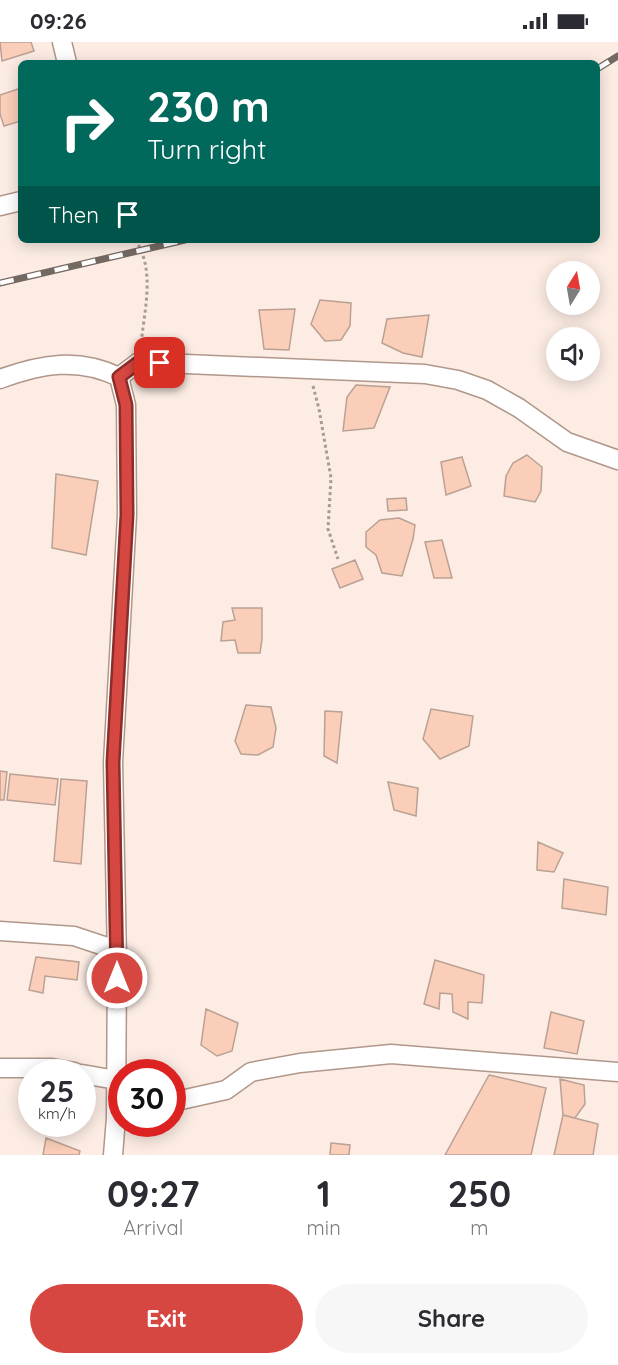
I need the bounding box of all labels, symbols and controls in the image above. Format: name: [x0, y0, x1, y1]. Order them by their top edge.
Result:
text: 09:26: [30, 7, 87, 35]
text: 230 m: [147, 80, 270, 133]
icon: right: [48, 84, 126, 162]
text: Turn right: [147, 132, 266, 166]
icon: arrive: [111, 198, 144, 231]
text: Then: [48, 201, 99, 229]
north arrow: [546, 261, 600, 315]
map controls: [546, 261, 600, 381]
button: sound: [546, 327, 600, 381]
pin: [134, 337, 185, 388]
icon: arrive: [143, 346, 176, 379]
position arrow: [85, 946, 149, 1010]
speed limit sign: 30: [108, 1059, 186, 1137]
text: 25: [40, 1072, 74, 1110]
text: km/h: [38, 1104, 76, 1123]
text: 09:27: [107, 1171, 200, 1216]
text: 1: [317, 1171, 331, 1216]
text: 250: [448, 1171, 511, 1216]
text: Arrival: [123, 1215, 183, 1240]
text: min: [307, 1215, 341, 1240]
text: m: [470, 1215, 488, 1240]
button: Exit: [30, 1284, 303, 1353]
button: Share: [315, 1284, 588, 1353]

